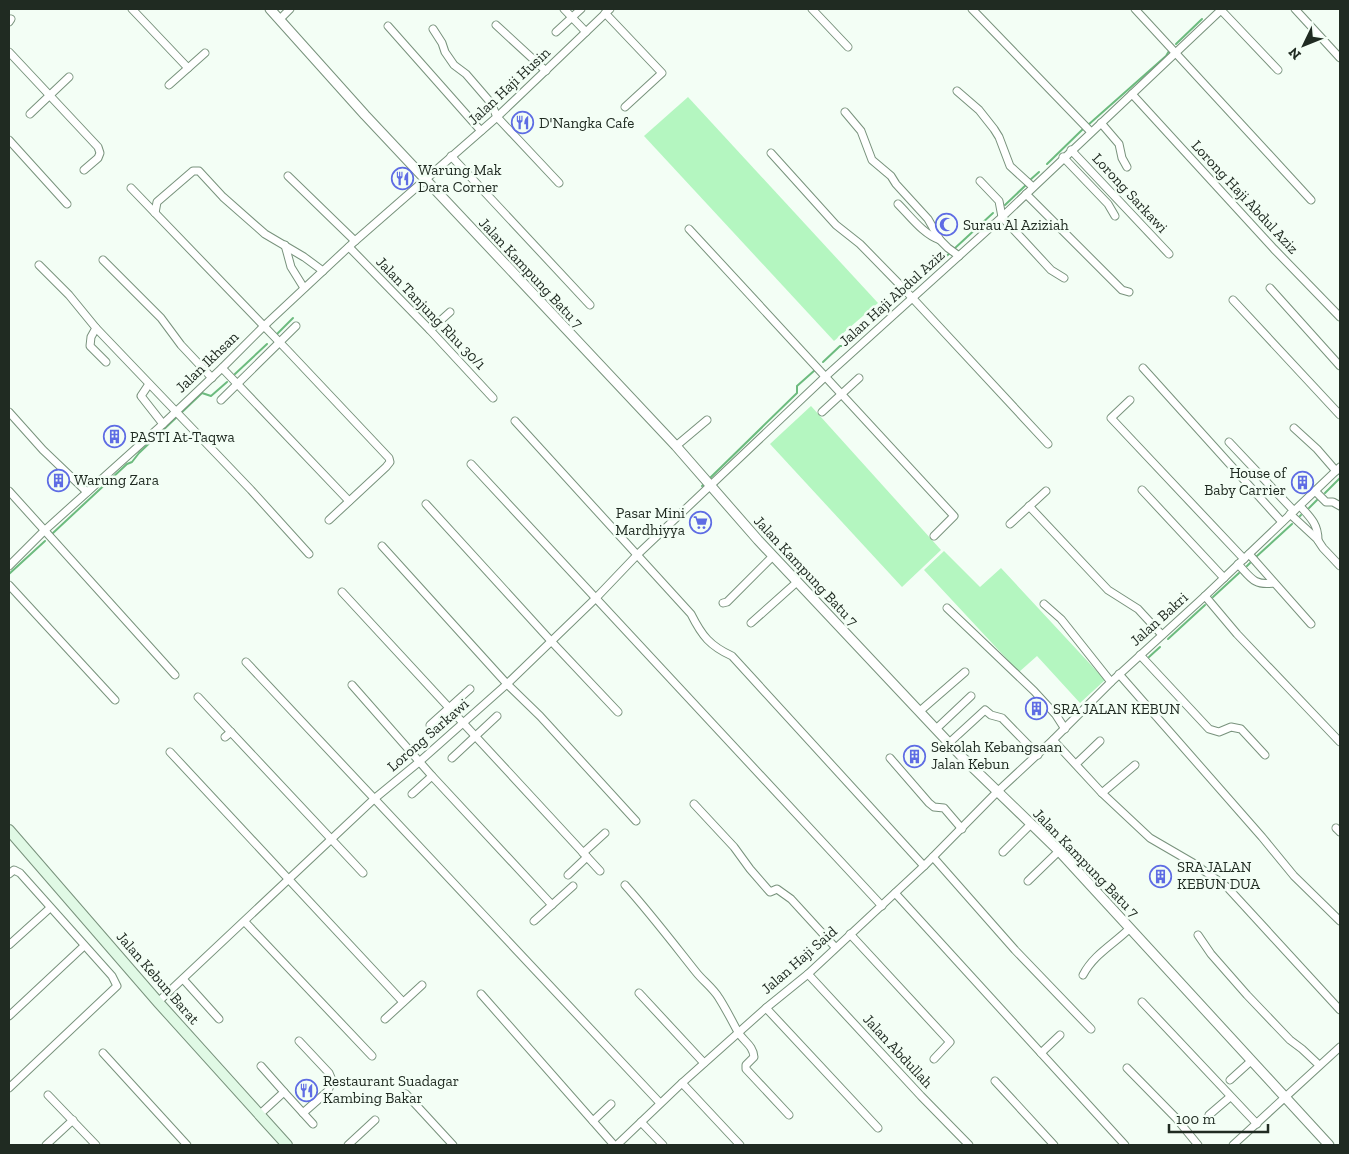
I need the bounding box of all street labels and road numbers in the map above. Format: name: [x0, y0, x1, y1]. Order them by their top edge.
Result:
street label: Jalan Haji Husin: [464, 43, 554, 129]
street label: Lorong Haji Abdul Aziz: [1188, 137, 1302, 258]
street label: Lorong Sarkawi: [1089, 150, 1171, 236]
street label: Jalan Kampung Batu 7: [475, 214, 587, 332]
street label: Jalan Haji Abdul Aziz: [836, 246, 948, 350]
street label: Jalan Tanjung Rhu 30/1: [372, 253, 490, 373]
street label: Jalan Ikhsan: [172, 327, 242, 396]
street label: Jalan Kampung Batu 7: [750, 512, 862, 630]
street label: Jalan Bakri: [1126, 588, 1192, 650]
street label: Lorong Sarkawi: [384, 695, 472, 775]
street label: Jalan Kampung Batu 7: [1029, 805, 1143, 921]
street label: Jalan Haji Said: [757, 922, 841, 998]
street label: Jalan Kebun Barat: [113, 928, 204, 1028]
street label: Jalan Abdullah: [859, 1010, 937, 1092]

